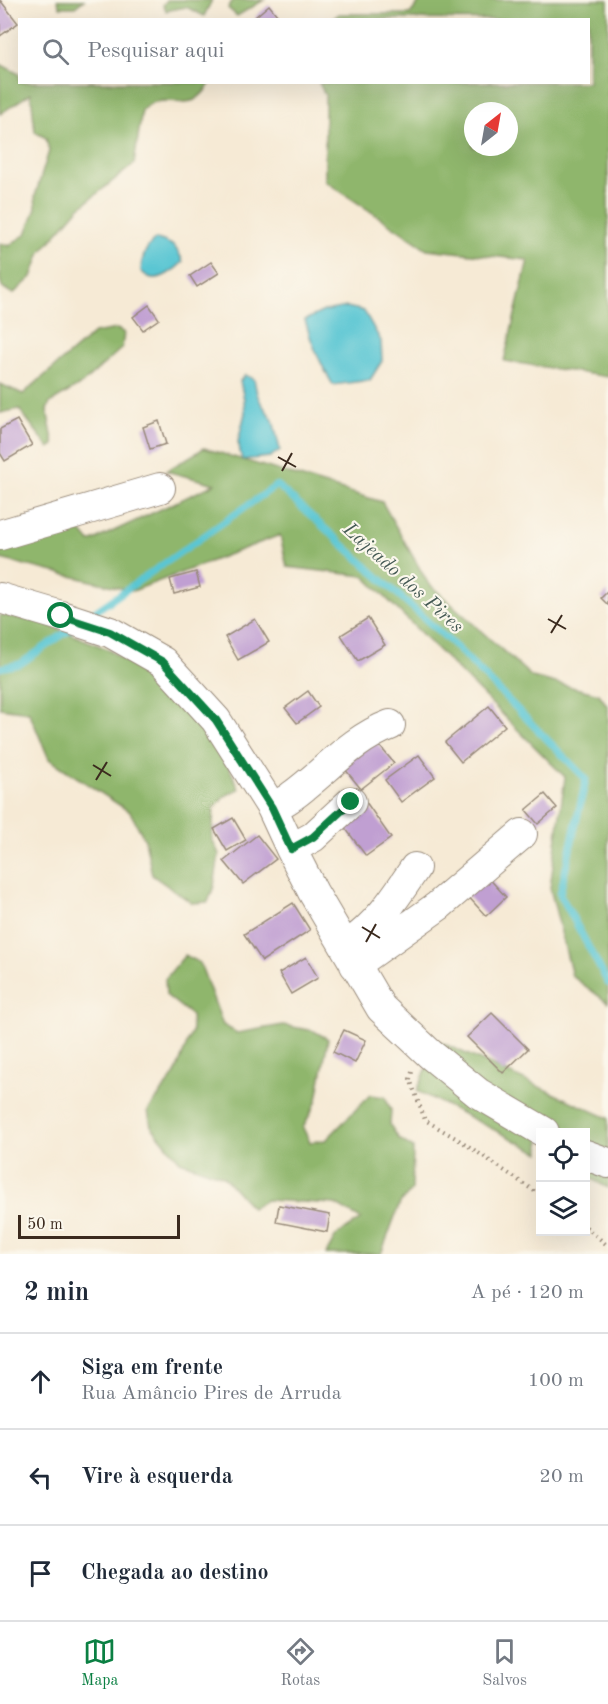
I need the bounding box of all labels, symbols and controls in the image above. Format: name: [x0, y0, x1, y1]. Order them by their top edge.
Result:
search box: [18, 18, 590, 84]
icon: search: [39, 35, 72, 68]
text: Pesquisar aqui: [87, 40, 224, 62]
north arrow: [464, 102, 518, 156]
water label: Lajeado dos Pires: [338, 519, 467, 637]
route start: [47, 602, 73, 628]
route end: [337, 788, 363, 814]
map controls: [536, 1128, 590, 1236]
button: locate: [536, 1128, 590, 1182]
button: layers: [536, 1182, 590, 1236]
scale bar: [18, 1212, 180, 1240]
text: 50 m: [27, 1217, 63, 1233]
text: 2 min: [24, 1280, 89, 1306]
text: A pé · 120 m: [470, 1283, 584, 1303]
text: Siga em frente: [81, 1357, 223, 1379]
icon: ahead: [24, 1365, 57, 1398]
text: 100 m: [528, 1371, 584, 1391]
text: Rua Amâncio Pires de Arruda: [81, 1384, 342, 1404]
icon: left: [24, 1461, 57, 1494]
text: Vire à esquerda: [81, 1466, 233, 1488]
text: 20 m: [539, 1467, 584, 1487]
icon: arrive: [24, 1557, 57, 1590]
text: Chegada ao destino: [81, 1562, 269, 1584]
tab: Mapa: [81, 1635, 118, 1691]
tab: Rotas: [280, 1635, 320, 1691]
tab: Salvos: [482, 1635, 527, 1691]

